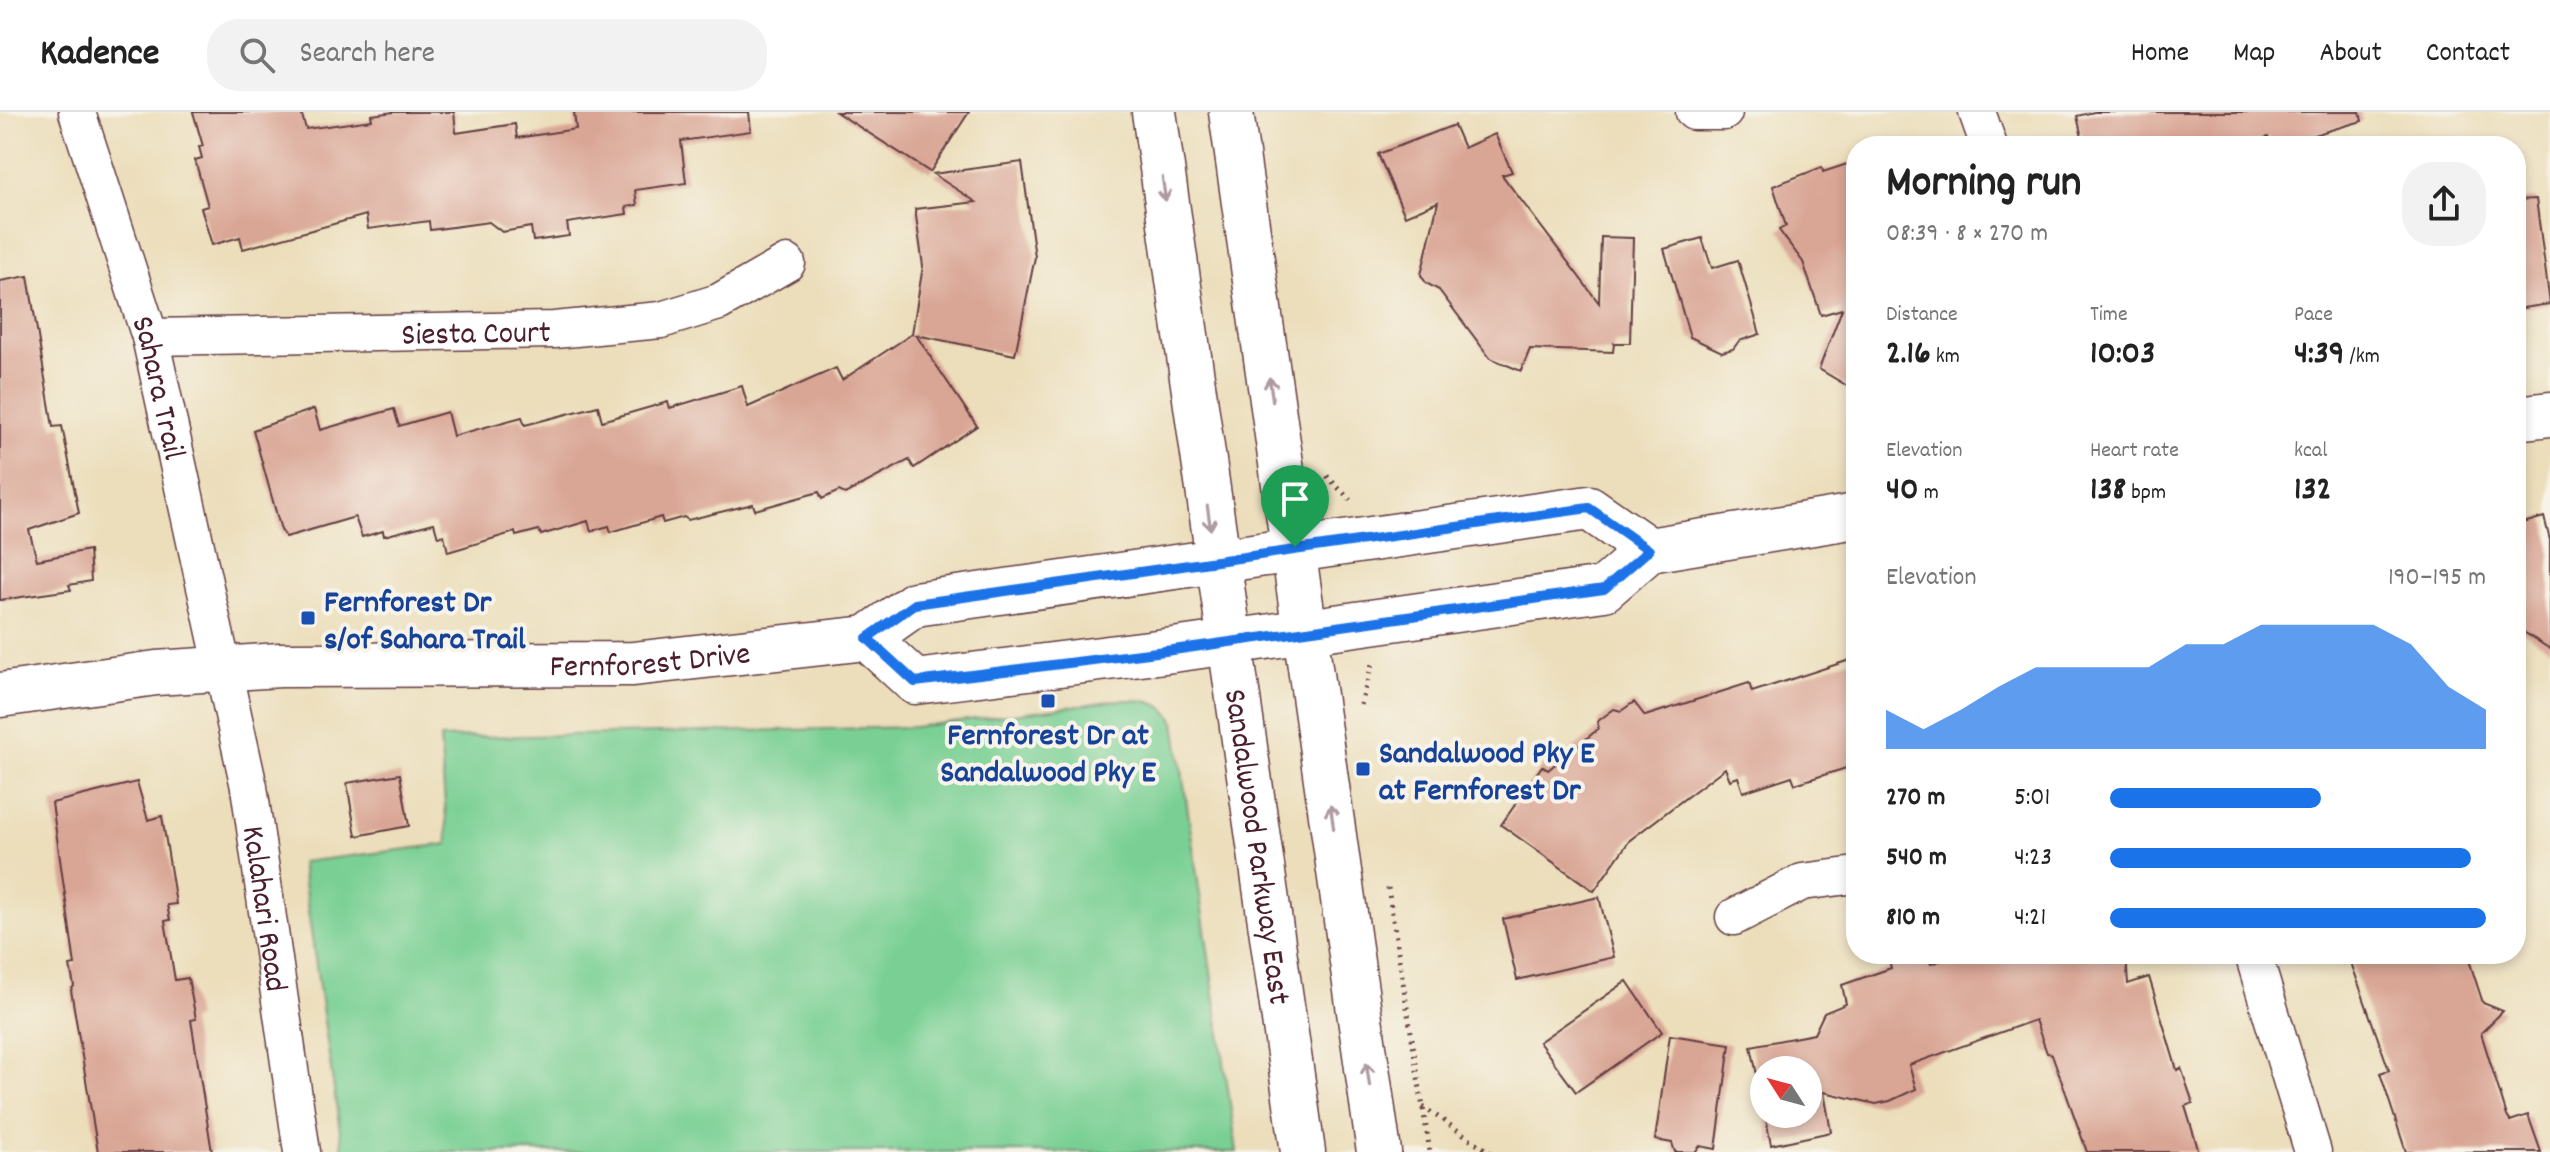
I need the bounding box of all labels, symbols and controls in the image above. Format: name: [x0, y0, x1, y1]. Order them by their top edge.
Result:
search box: [207, 19, 767, 91]
text: Kadence: [40, 28, 159, 83]
icon: search: [235, 33, 279, 77]
text: Search here: [299, 34, 435, 77]
text: Home: [2131, 35, 2189, 75]
text: Map: [2233, 35, 2275, 75]
text: About: [2319, 35, 2382, 75]
text: Contact: [2426, 35, 2510, 75]
text: Morning run: [1886, 154, 2081, 217]
button: share: [2402, 162, 2486, 246]
one-way arrow: [1157, 176, 1172, 201]
text: 08:39 · 8 × 270 m: [1886, 216, 2048, 253]
text: Distance: [1886, 300, 1958, 331]
text: Time: [2090, 300, 2128, 331]
text: Pace: [2294, 300, 2333, 331]
street label: Sahara Trail: [117, 311, 194, 465]
street label: Siesta Court: [401, 312, 551, 361]
text: 2.16: [1886, 331, 1931, 380]
text: 10:03: [2090, 331, 2155, 380]
text: 4:39: [2294, 331, 2344, 380]
text: km: [1931, 342, 1960, 373]
text: /km: [2344, 342, 2380, 373]
one-way arrow: [1263, 377, 1278, 403]
text: Elevation: [1886, 436, 1963, 467]
text: Heart rate: [2090, 436, 2179, 467]
text: kcal: [2294, 436, 2327, 467]
pin: [1261, 465, 1329, 547]
text: 40: [1886, 467, 1919, 516]
text: 138: [2090, 467, 2126, 516]
text: 132: [2294, 467, 2331, 516]
icon: arrive: [1273, 477, 1317, 521]
text: m: [1919, 478, 1939, 509]
text: bpm: [2126, 478, 2166, 509]
one-way arrow: [1202, 505, 1217, 530]
text: Elevation: [1886, 560, 1976, 597]
text: 190–195 m: [2388, 560, 2486, 597]
place label: Fernforest Dr s/of Sahara Trail: [324, 582, 526, 665]
marker: Fernforest Dr s/of Sahara Trail: [299, 609, 317, 627]
street label: Fernforest Drive: [550, 633, 753, 692]
street label: Sandalwood Parkway East: [1209, 686, 1300, 1008]
marker: Fernforest Dr at Sandalwood Pky E: [1039, 692, 1057, 710]
place label: Fernforest Dr at Sandalwood Pky E: [940, 715, 1156, 798]
place label: Sandalwood Pky E at Fernforest Dr: [1379, 733, 1595, 816]
marker: Sandalwood Pky E at Fernforest Dr: [1354, 760, 1372, 778]
text: 270 m: [1886, 780, 1945, 817]
text: 5:01: [2014, 780, 2050, 817]
one-way arrow: [1324, 805, 1339, 830]
street label: Kalahari Road: [227, 823, 296, 995]
text: 540 m: [1886, 840, 1947, 877]
text: 4:23: [2014, 840, 2052, 877]
text: 810 m: [1886, 900, 1940, 937]
text: 4:21: [2014, 900, 2046, 937]
north arrow: [1750, 1056, 1822, 1128]
map controls: [1750, 1056, 1822, 1128]
one-way arrow: [1360, 1063, 1375, 1088]

